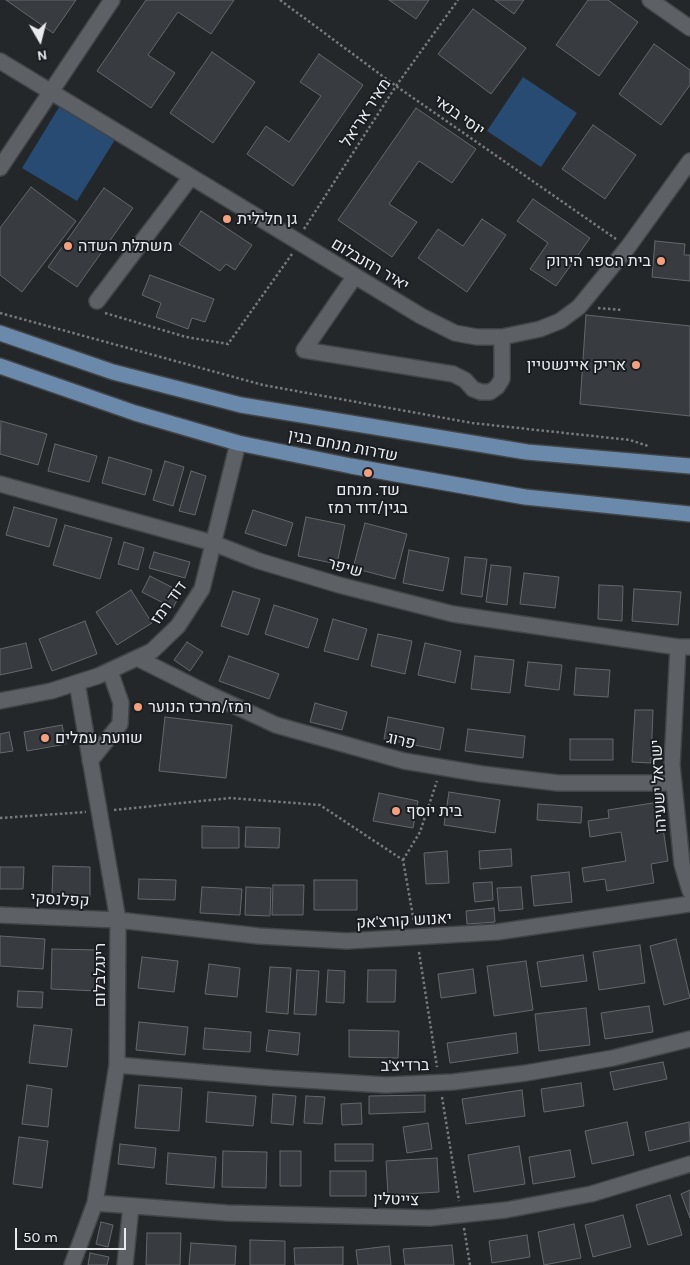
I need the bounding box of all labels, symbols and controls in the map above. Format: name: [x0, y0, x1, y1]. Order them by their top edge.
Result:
north arrow: [15, 15, 65, 65]
text: N: [36, 46, 48, 64]
street label: מאיר אריאל: [337, 75, 395, 151]
street label: יוסי בנאי: [430, 92, 488, 140]
place label: גן חלילית: [237, 209, 297, 229]
marker: גן חלילית: [221, 213, 233, 225]
street label: יאיר רוזנבלום: [328, 234, 412, 296]
place label: משתלת השדה: [78, 236, 173, 256]
marker: משתלת השדה: [62, 240, 74, 252]
place label: בית הספר הירוק: [546, 251, 651, 271]
marker: בית הספר הירוק: [655, 255, 667, 267]
place label: אריק איינשטיין: [527, 355, 626, 375]
marker: אריק איינשטיין: [630, 359, 642, 371]
street label: שדרות מנחם בגין: [287, 426, 399, 466]
marker: שד. מנחם בגין/דוד רמז: [362, 467, 374, 479]
place label: שד. מנחם בגין/דוד רמז: [328, 480, 408, 518]
street label: שיפר: [325, 554, 365, 582]
street label: דוד רמז: [147, 578, 191, 628]
place label: רמז/מרכז הנוער: [148, 697, 252, 717]
marker: רמז/מרכז הנוער: [132, 701, 144, 713]
place label: שוועת עמלים: [55, 728, 143, 748]
street label: פרוג: [385, 728, 417, 754]
marker: שוועת עמלים: [39, 732, 51, 744]
street label: ישראל ישעיהו: [647, 739, 671, 833]
place label: בית יוסף: [406, 801, 462, 821]
marker: בית יוסף: [390, 805, 402, 817]
street label: קפלנסקי: [30, 889, 90, 911]
street label: יאנוש קורצ'אק: [356, 909, 452, 933]
street label: רינגלבלום: [90, 943, 110, 1007]
street label: ברדיצ'ב: [380, 1056, 430, 1076]
street label: צייטלין: [373, 1190, 419, 1210]
scale bar: [18, 1218, 129, 1250]
text: 50 m: [23, 1228, 58, 1246]

